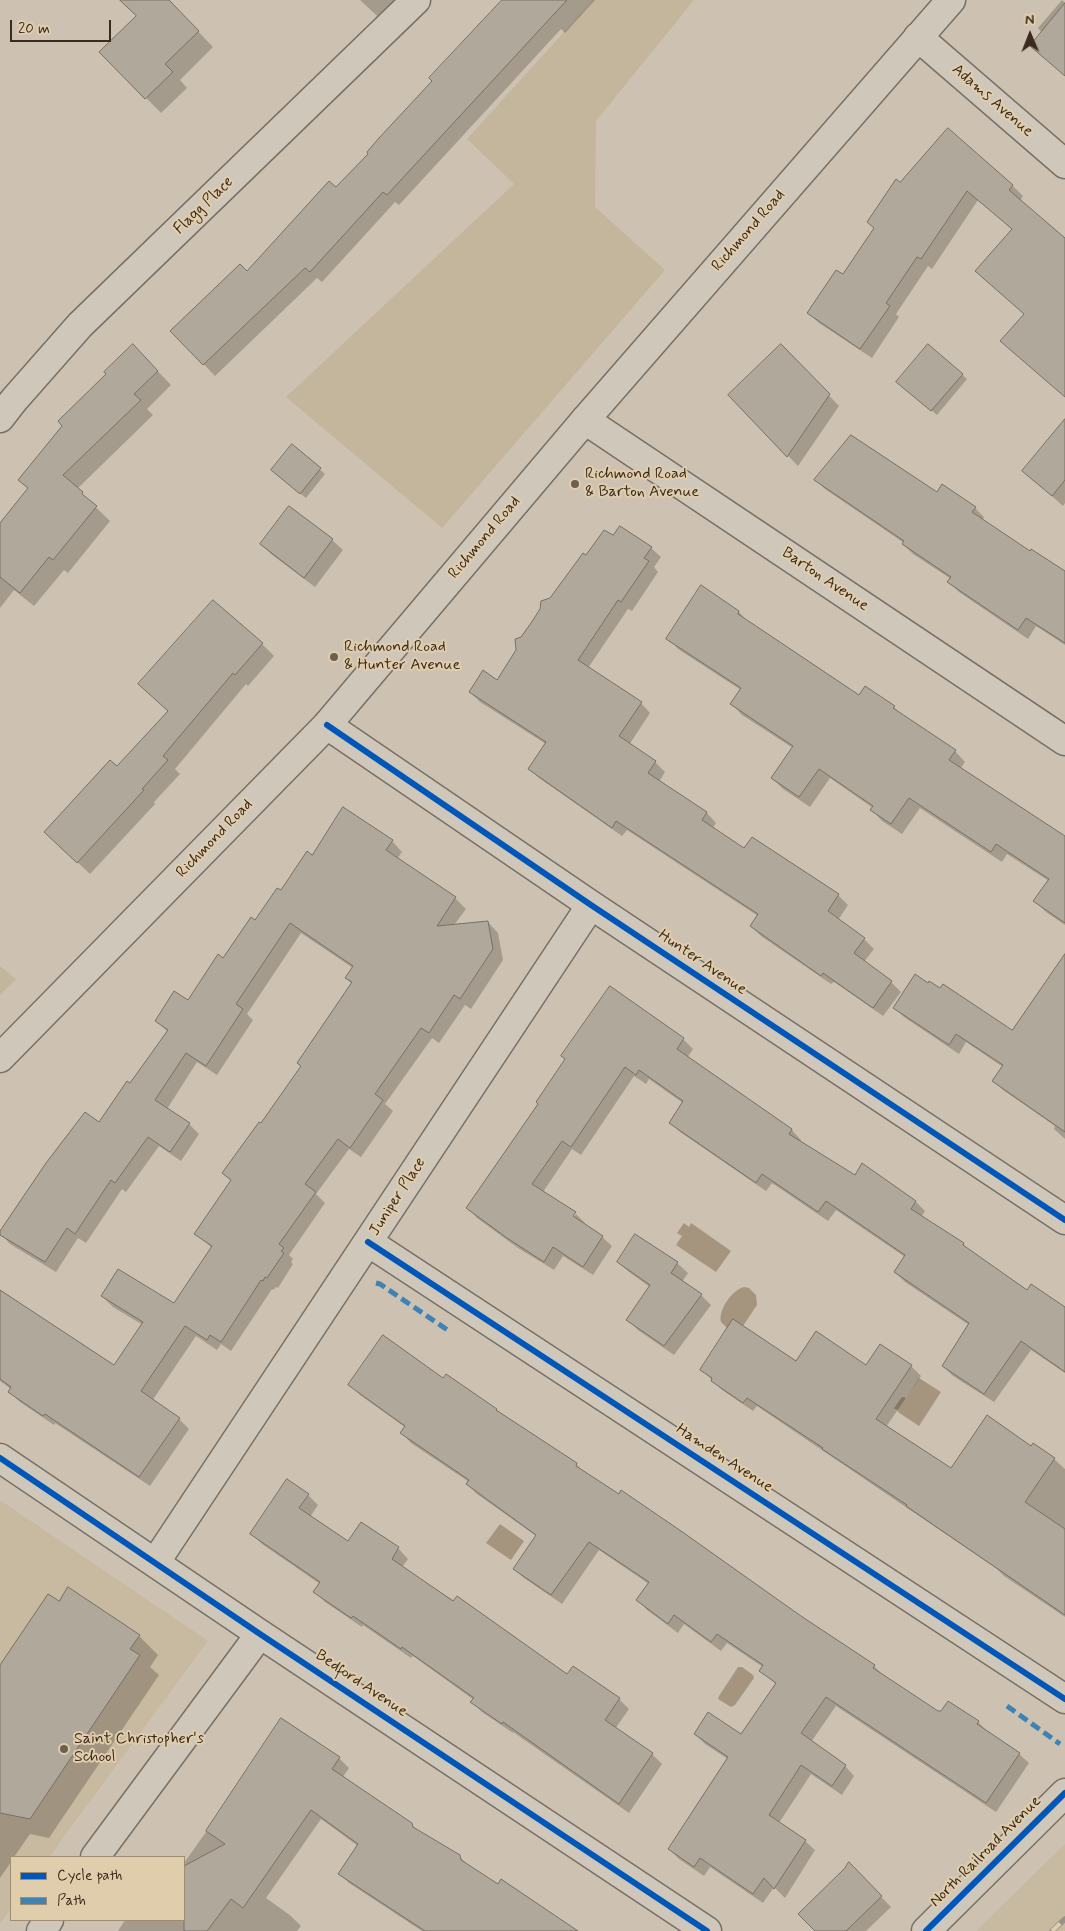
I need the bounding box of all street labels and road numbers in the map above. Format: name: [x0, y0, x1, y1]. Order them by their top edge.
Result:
street label: Adams Avenue: [947, 60, 1037, 142]
street label: Flagg Place: [170, 173, 238, 239]
street label: Richmond Road: [708, 186, 790, 276]
street label: Richmond Road: [445, 493, 525, 583]
street label: Barton Avenue: [778, 544, 872, 616]
street label: Richmond Road: [173, 796, 257, 882]
street label: Hunter Avenue: [654, 926, 750, 1000]
street label: Juniper Place: [366, 1154, 430, 1240]
street label: Hamden Avenue: [672, 1420, 776, 1498]
street label: Bedford Avenue: [311, 1646, 411, 1722]
street label: North Railroad Avenue: [926, 1792, 1046, 1912]

